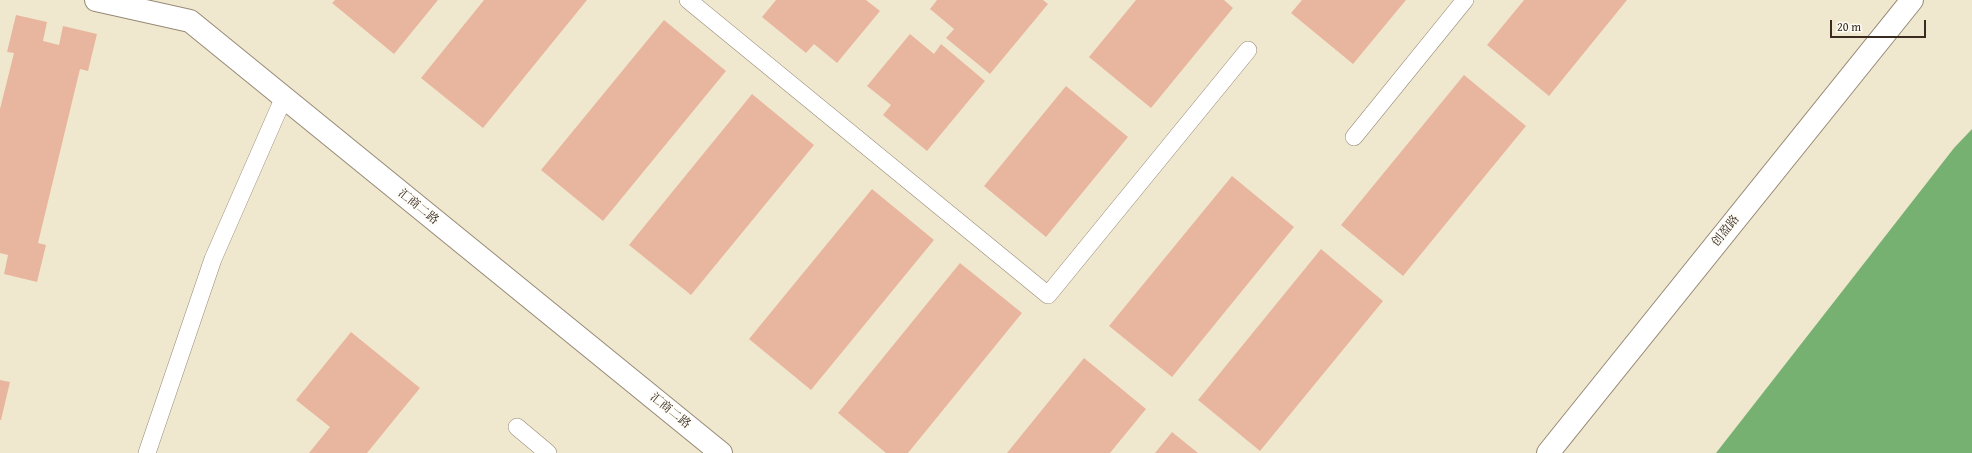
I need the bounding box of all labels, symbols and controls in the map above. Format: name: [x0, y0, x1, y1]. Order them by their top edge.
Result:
scale bar: [1832, 12, 1928, 38]
text: 20 m: [1837, 18, 1861, 35]
street label: 汇商二路: [395, 186, 441, 228]
street label: 创盈路: [1709, 212, 1743, 250]
street label: 汇商二路: [647, 390, 693, 432]

